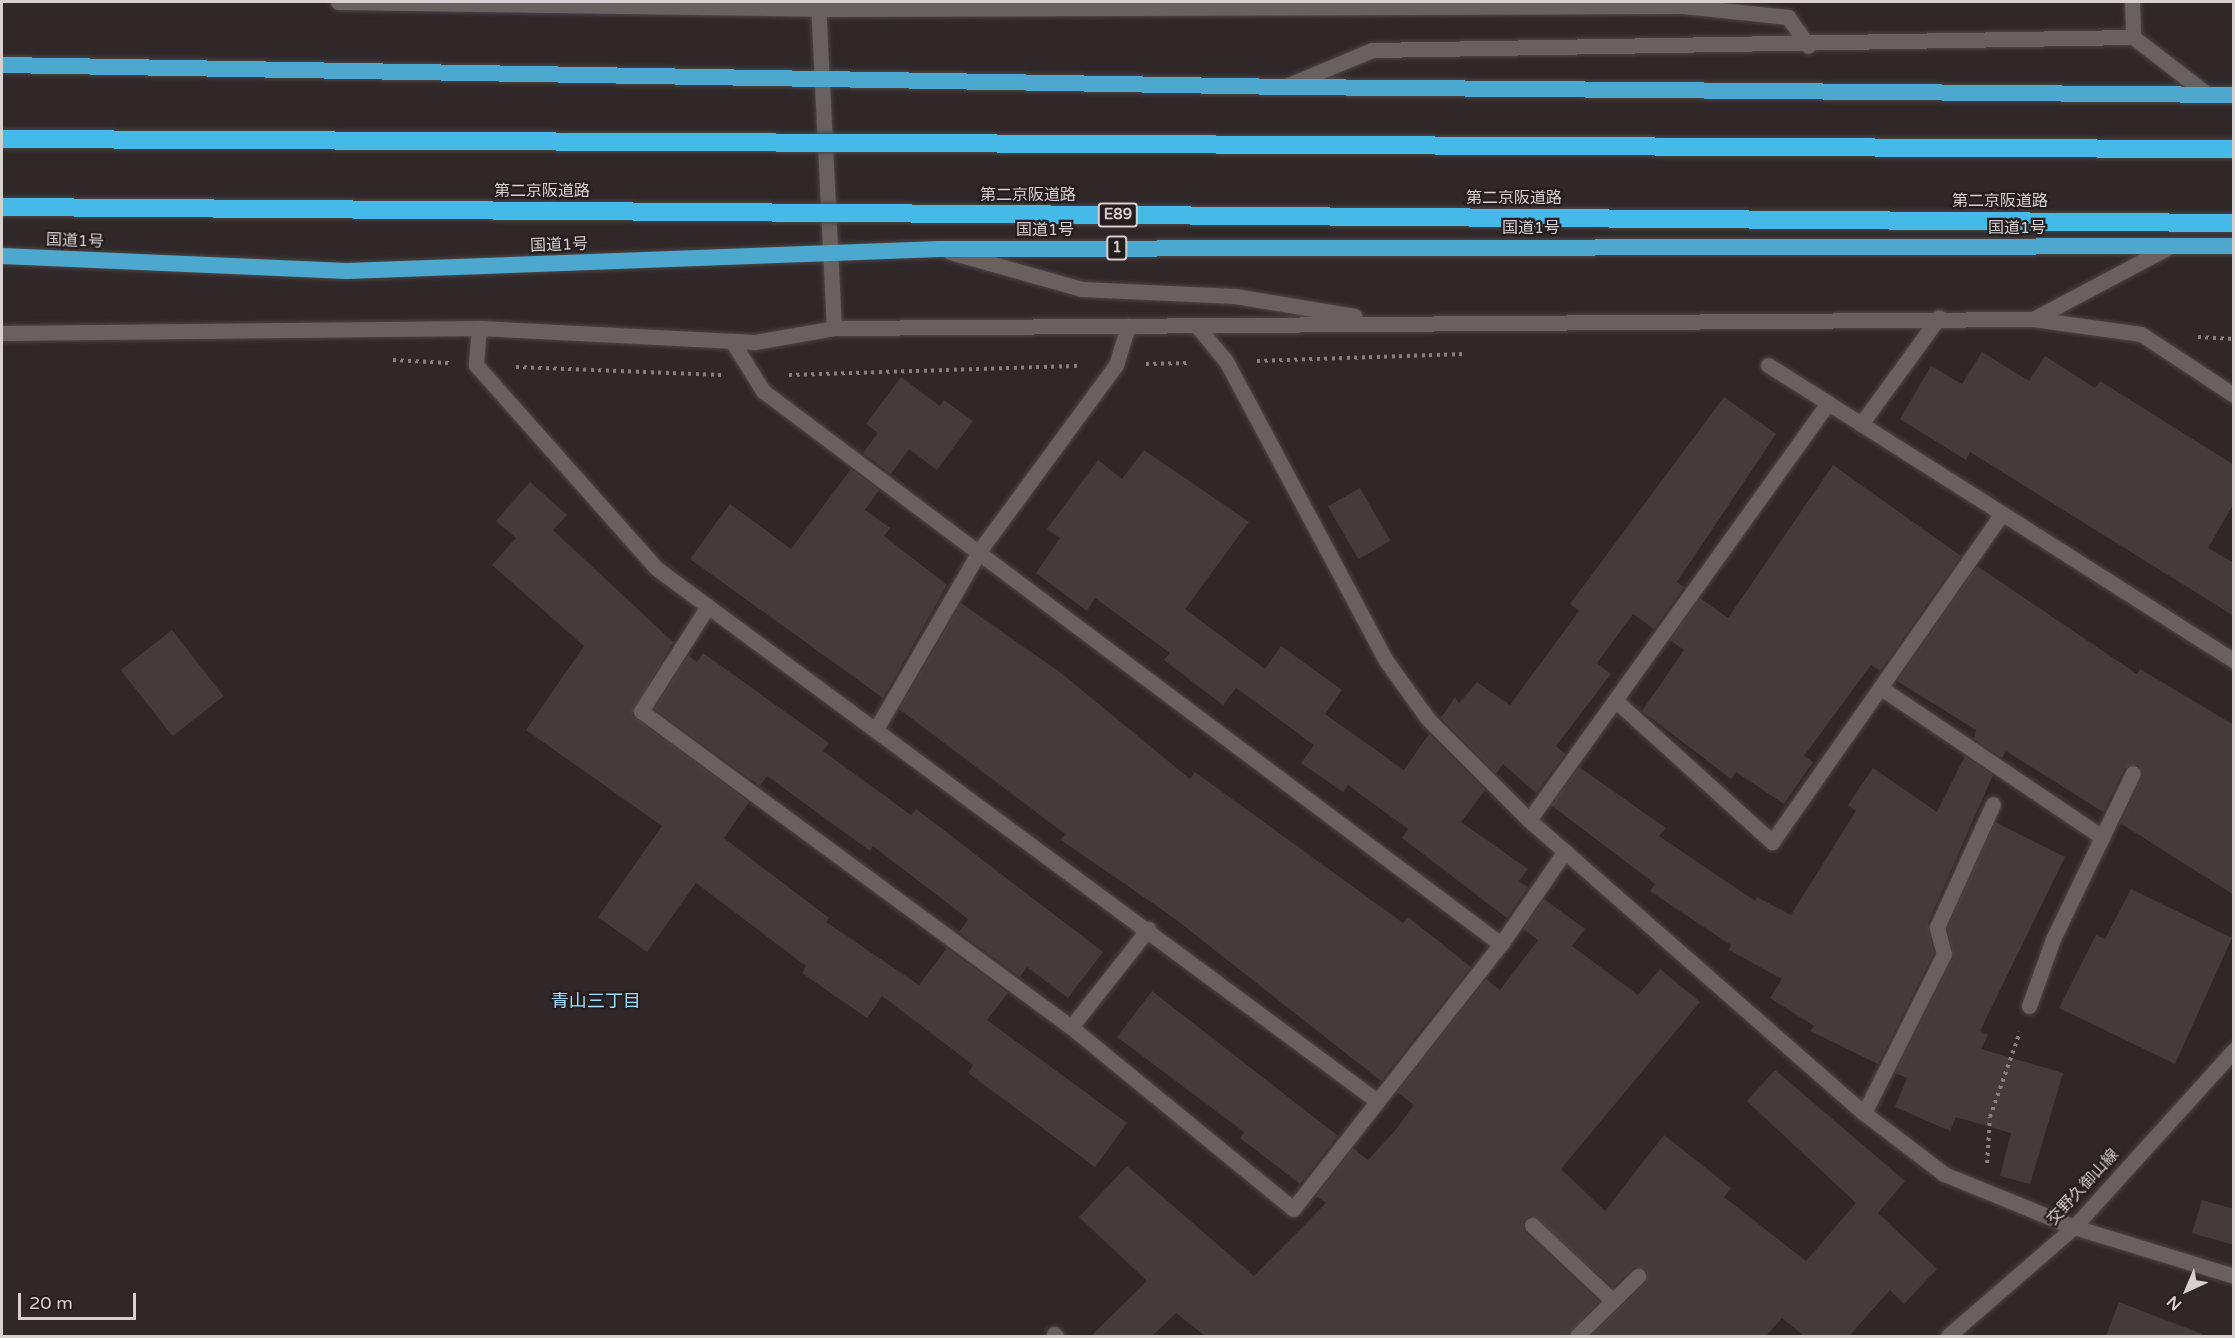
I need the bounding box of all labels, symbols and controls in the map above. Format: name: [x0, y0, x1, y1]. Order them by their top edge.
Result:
street label: 第二京阪道路: [494, 181, 590, 201]
street label: 第二京阪道路: [980, 185, 1076, 205]
street label: 第二京阪道路: [1466, 188, 1562, 208]
street label: 第二京阪道路: [1952, 191, 2048, 211]
road number: E89: [1097, 203, 1139, 227]
street label: 国道1号: [1502, 218, 1560, 238]
street label: 国道1号: [1988, 218, 2046, 238]
street label: 国道1号: [1016, 220, 1074, 240]
street label: 国道1号: [46, 230, 104, 252]
street label: 国道1号: [530, 234, 588, 256]
road number: 1: [1105, 236, 1129, 260]
district label: 青山三丁目: [551, 990, 641, 1012]
street label: 交野久御山線: [2043, 1145, 2123, 1229]
north arrow: [2157, 1260, 2217, 1320]
scale bar: [21, 1281, 140, 1319]
text: N: [2163, 1291, 2186, 1315]
text: 20 m: [29, 1292, 73, 1314]

